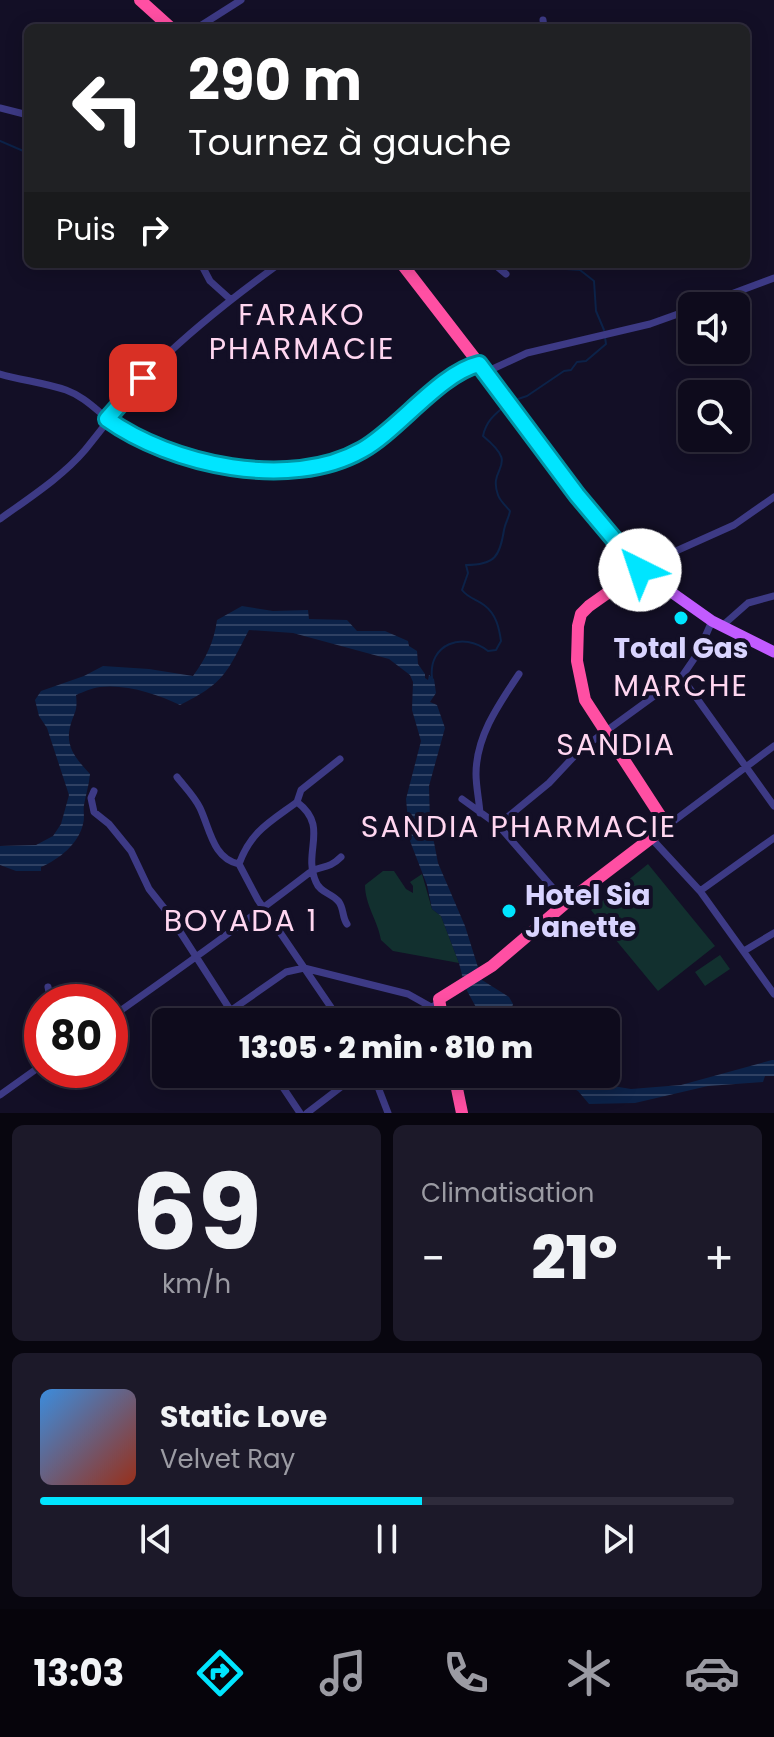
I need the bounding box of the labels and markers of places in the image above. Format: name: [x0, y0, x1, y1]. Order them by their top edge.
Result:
pin: [109, 344, 177, 412]
marker: Total Gas: [672, 609, 690, 627]
place label: Total Gas: [614, 629, 748, 668]
place label: Hotel Sia Janette: [525, 876, 651, 947]
marker: Hotel Sia Janette: [500, 902, 518, 920]

